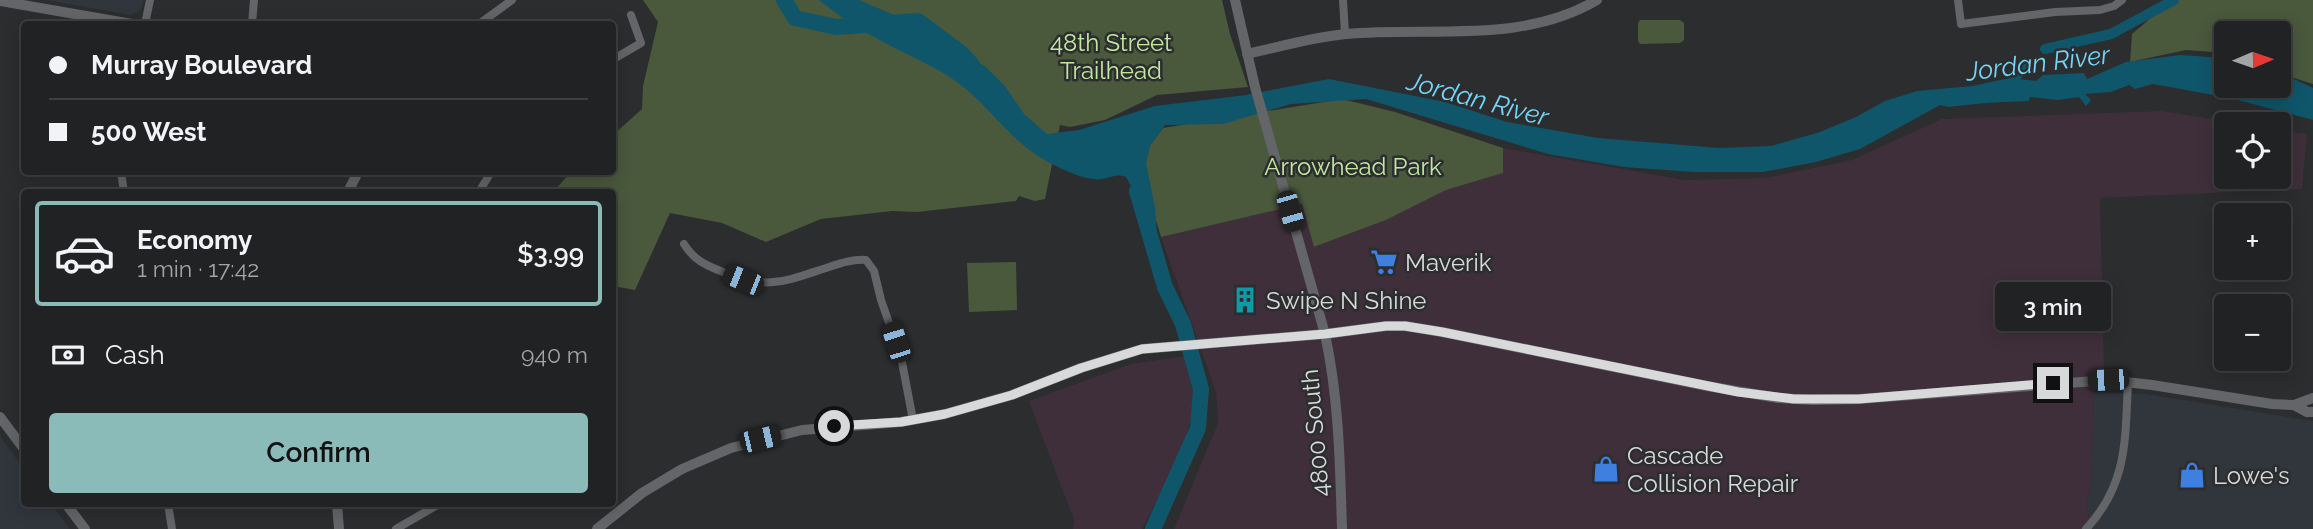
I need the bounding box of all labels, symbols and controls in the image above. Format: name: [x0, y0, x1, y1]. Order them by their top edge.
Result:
north arrow: [2214, 21, 2291, 98]
map controls: [2214, 21, 2291, 371]
park label: 48th Street Trailhead: [1050, 28, 1172, 85]
water label: Jordan River: [1963, 39, 2113, 87]
text: Murray Boulevard: [91, 50, 312, 80]
water label: Jordan River: [1403, 66, 1553, 132]
button: locate: [2214, 112, 2291, 189]
text: 500 West: [91, 117, 207, 147]
park label: Arrowhead Park: [1264, 152, 1442, 181]
car: [1275, 188, 1306, 234]
button: +: [2214, 203, 2291, 280]
icon: car: [53, 222, 116, 285]
text: Economy: [137, 225, 252, 255]
text: $3.99: [517, 239, 584, 269]
supermarket icon: Maverik: [1369, 247, 1399, 277]
place label: Maverik: [1405, 248, 1492, 277]
text: 1 min · 17:42: [137, 255, 259, 282]
car: [720, 262, 767, 298]
callout: 3 min: [1995, 282, 2111, 330]
building icon: Swipe N Shine: [1230, 285, 1260, 315]
place label: Swipe N Shine: [1266, 286, 1426, 315]
text: 3 min: [2024, 293, 2082, 320]
button: −: [2214, 294, 2291, 371]
car: [880, 319, 913, 365]
icon: cash: [49, 336, 87, 374]
text: Cash: [105, 340, 165, 370]
text: 940 m: [521, 341, 588, 368]
route end: [2037, 367, 2069, 399]
street label: 4800 South: [1295, 368, 1335, 498]
car: [2087, 369, 2130, 391]
route start: [818, 410, 850, 442]
button: Confirm: [49, 413, 588, 493]
car: [738, 424, 783, 454]
place label: Cascade Collision Repair: [1627, 441, 1799, 498]
shop icon: Cascade Collision Repair: [1591, 454, 1621, 484]
shop icon: Lowe's: [2177, 460, 2207, 490]
place label: Lowe's: [2213, 461, 2290, 490]

